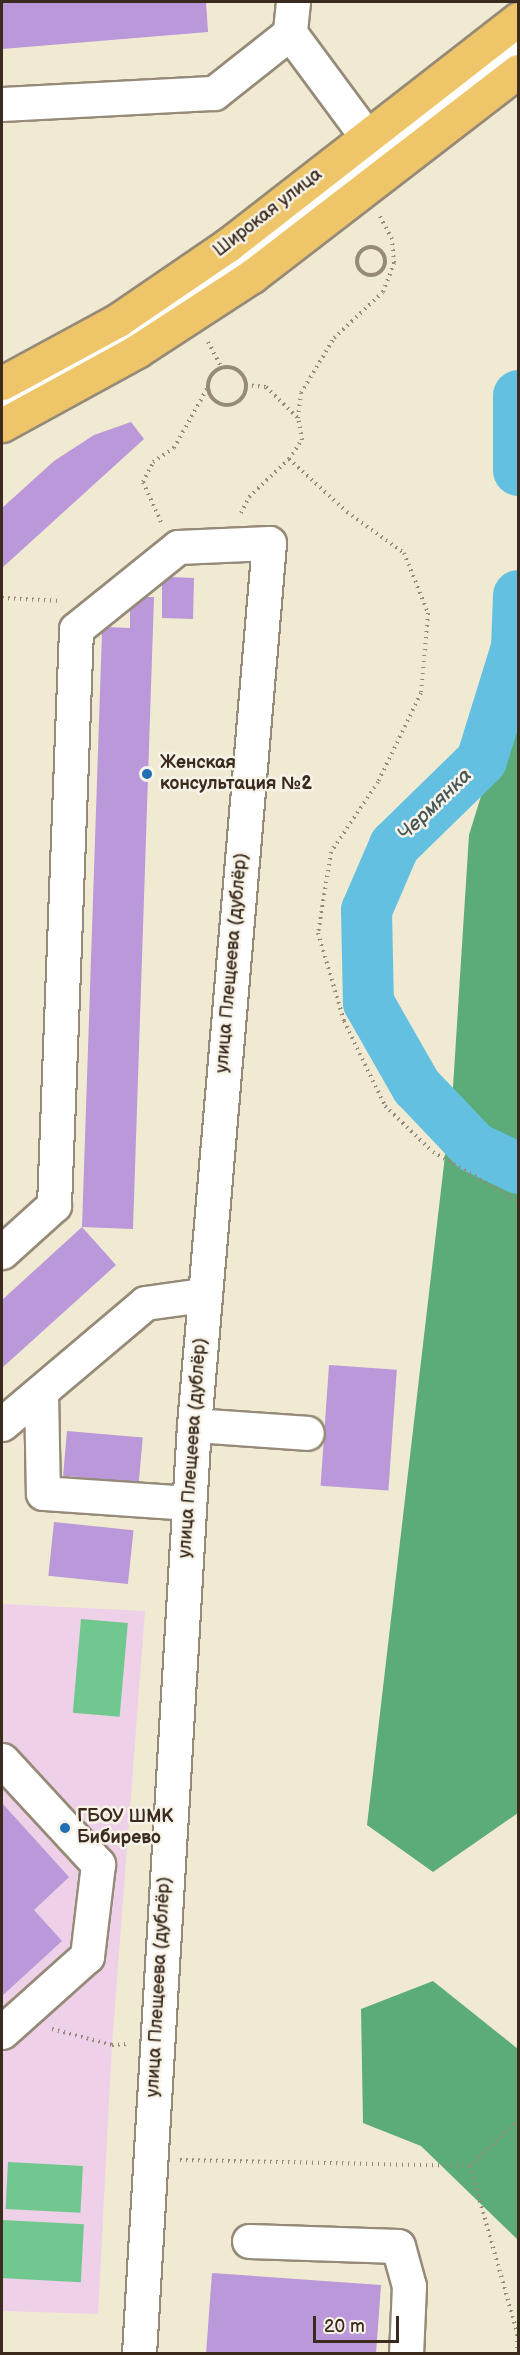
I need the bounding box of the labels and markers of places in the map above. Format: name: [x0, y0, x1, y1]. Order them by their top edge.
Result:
place label: Женская консультация №2: [160, 753, 312, 795]
marker: Женская консультация №2: [138, 765, 156, 783]
place label: ГБОУ ШМК Бибирево: [77, 1807, 173, 1850]
marker: ГБОУ ШМК Бибирево: [58, 1821, 72, 1835]

